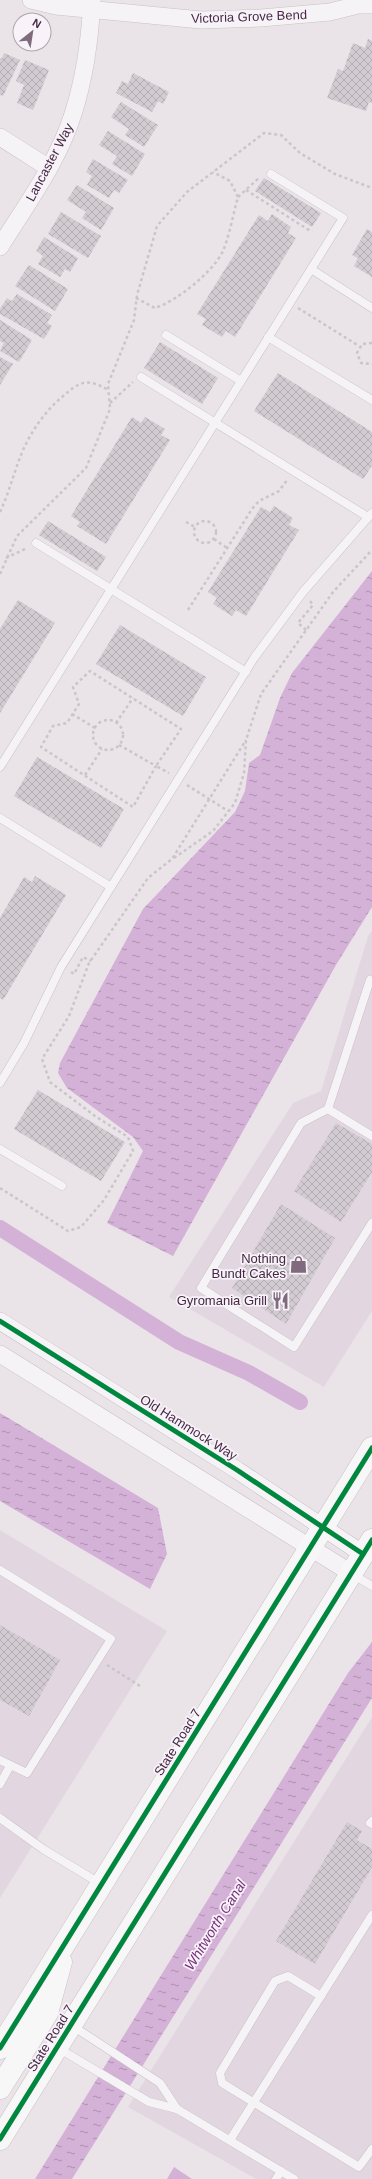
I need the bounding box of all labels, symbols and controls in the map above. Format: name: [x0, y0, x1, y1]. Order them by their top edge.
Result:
street label: Victoria Grove Bend: [191, 7, 307, 26]
north arrow: [12, 12, 52, 52]
text: N: [31, 16, 43, 31]
street label: Lancaster Way: [23, 120, 77, 204]
place label: Nothing Bundt Cakes: [212, 1251, 286, 1281]
shop icon: Nothing Bundt Cakes: [289, 1255, 309, 1275]
restaurant icon: Gyromania Grill: [270, 1290, 290, 1310]
place label: Gyromania Grill: [177, 1293, 267, 1308]
street label: Old Hammock Way: [137, 1392, 240, 1464]
street label: State Road 7: [151, 1706, 204, 1778]
water label: Whitworth Canal: [181, 1876, 249, 1973]
street label: State Road 7: [24, 2002, 77, 2074]

